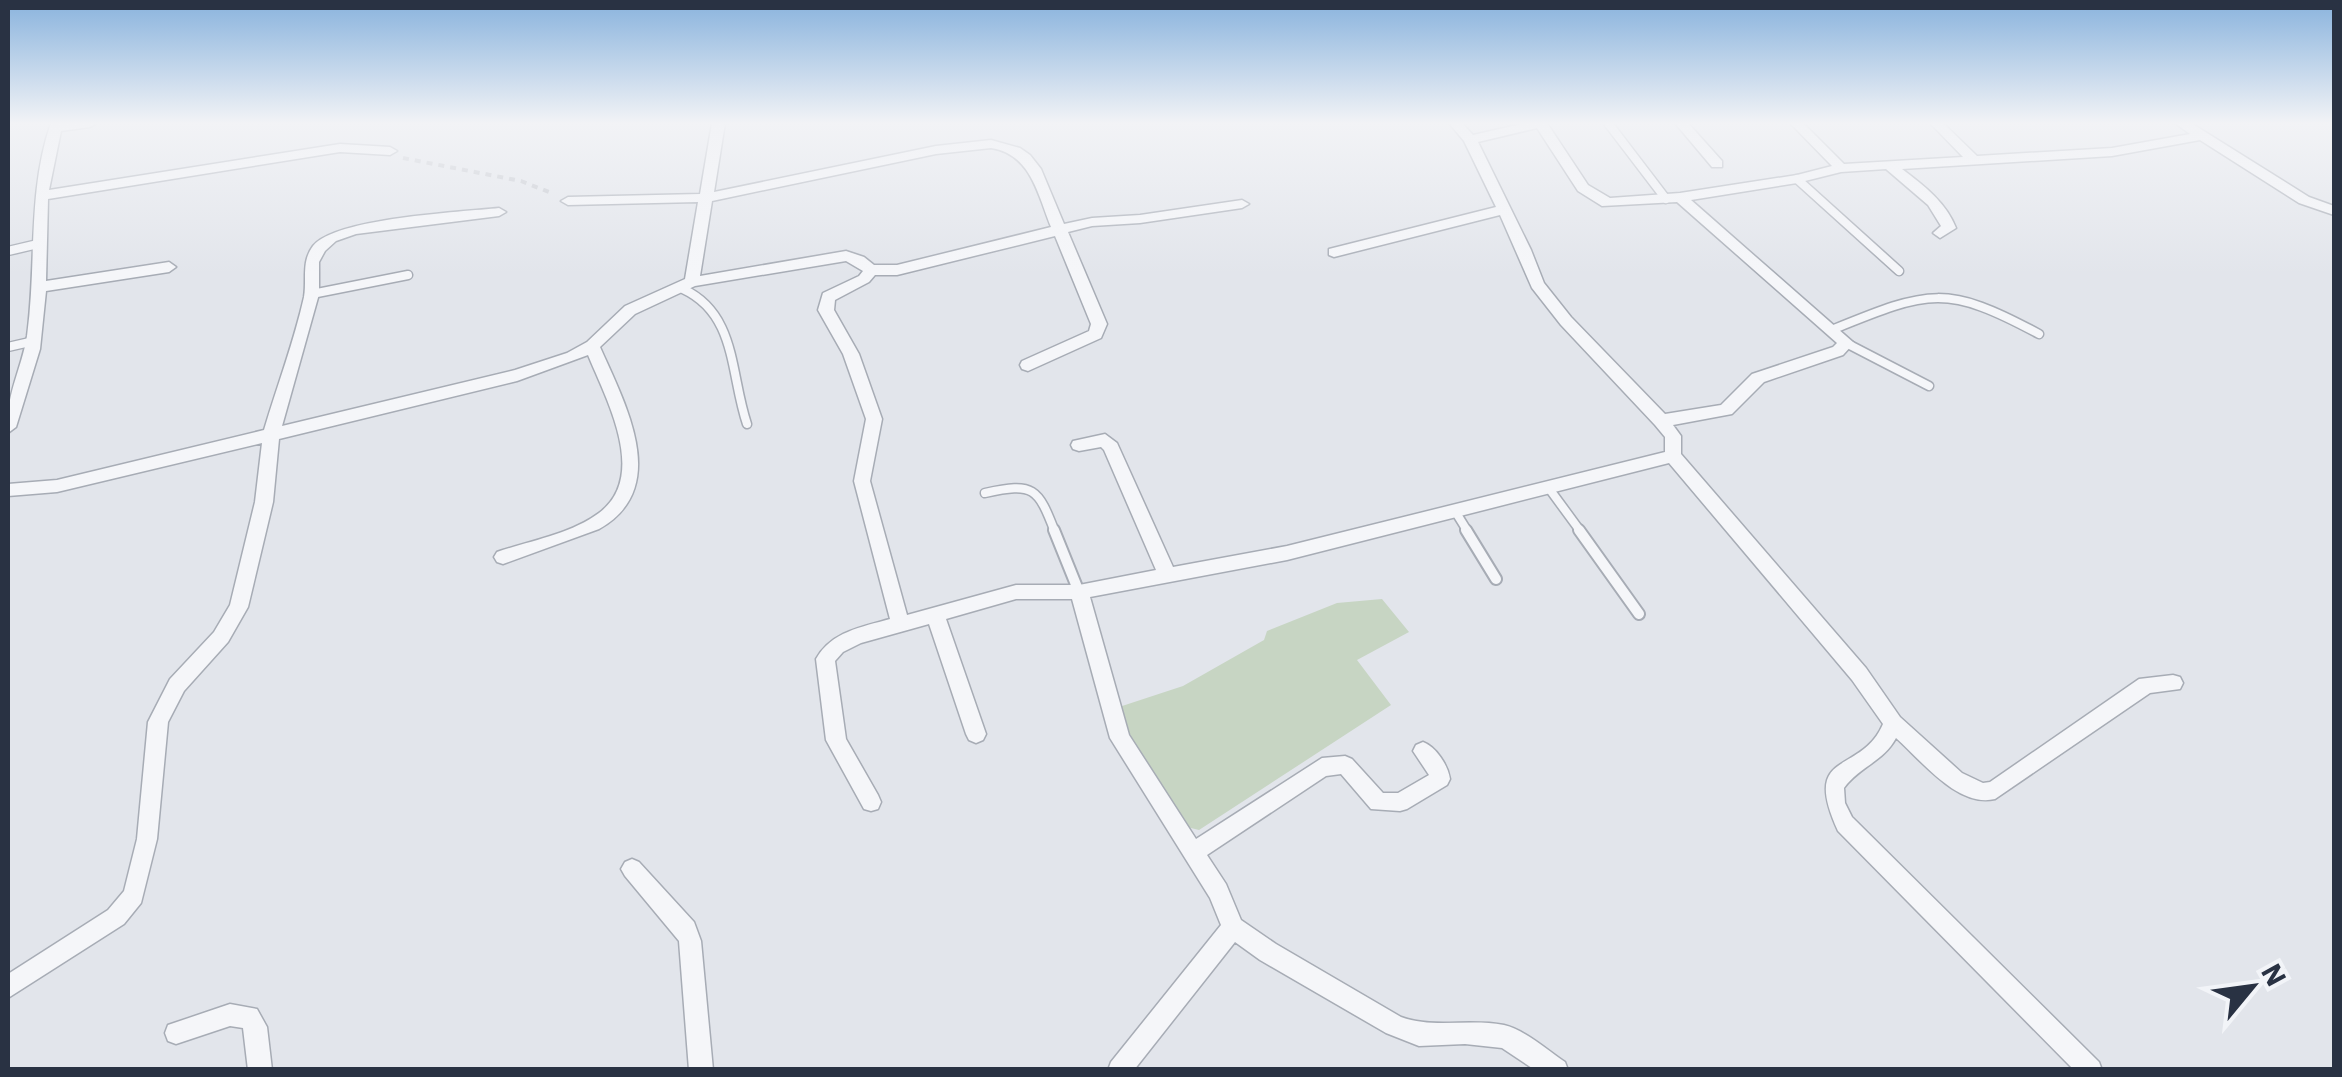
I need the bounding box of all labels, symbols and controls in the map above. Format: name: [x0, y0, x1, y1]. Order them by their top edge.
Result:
north arrow: [2202, 937, 2302, 1037]
text: N: [2253, 957, 2295, 992]

